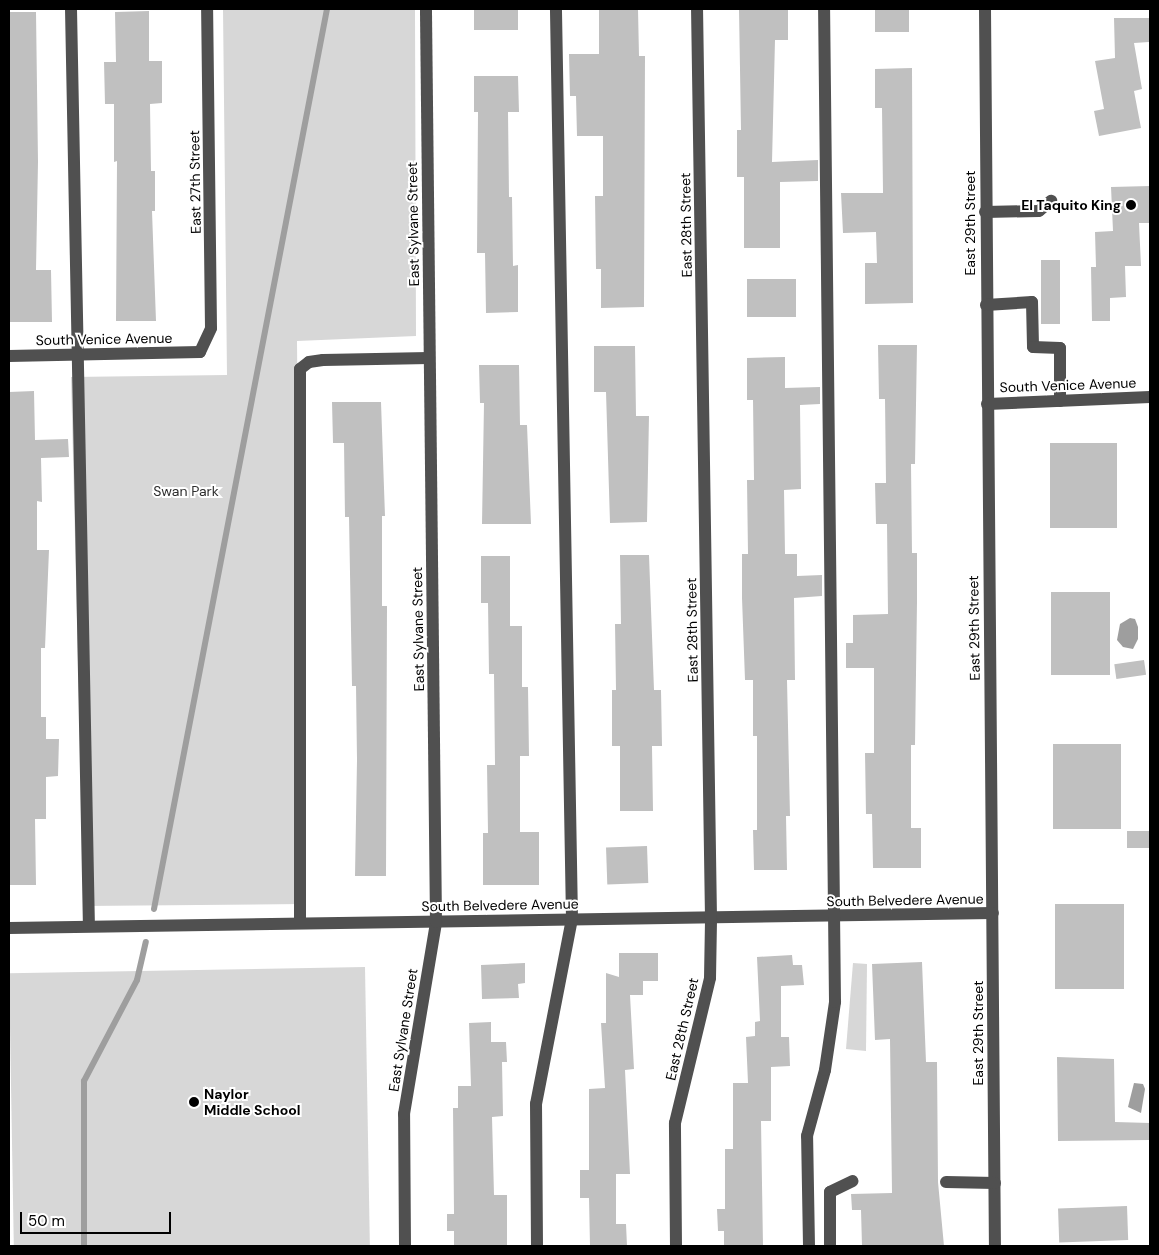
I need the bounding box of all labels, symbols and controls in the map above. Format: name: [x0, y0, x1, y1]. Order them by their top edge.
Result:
street label: East 27th Street: [186, 130, 204, 234]
street label: East Sylvane Street: [404, 162, 422, 286]
street label: East 29th Street: [962, 170, 978, 276]
street label: East 28th Street: [677, 172, 695, 278]
place label: El Taquito King: [1021, 197, 1121, 213]
marker: El Taquito King: [1125, 199, 1137, 211]
street label: South Venice Avenue: [35, 329, 173, 349]
street label: South Venice Avenue: [999, 374, 1137, 396]
park label: Swan Park: [153, 483, 219, 499]
street label: East Sylvane Street: [409, 567, 427, 691]
street label: East 29th Street: [965, 575, 983, 681]
street label: East 28th Street: [683, 577, 701, 683]
street label: South Belvedere Avenue: [826, 890, 984, 910]
street label: South Belvedere Avenue: [421, 895, 579, 915]
street label: East Sylvane Street: [385, 967, 421, 1093]
street label: East 28th Street: [662, 976, 702, 1082]
street label: East 29th Street: [970, 980, 986, 1086]
place label: Naylor Middle School: [204, 1086, 300, 1118]
marker: Naylor Middle School: [188, 1096, 200, 1108]
scale bar: [22, 1202, 174, 1234]
text: 50 m: [28, 1211, 65, 1231]

